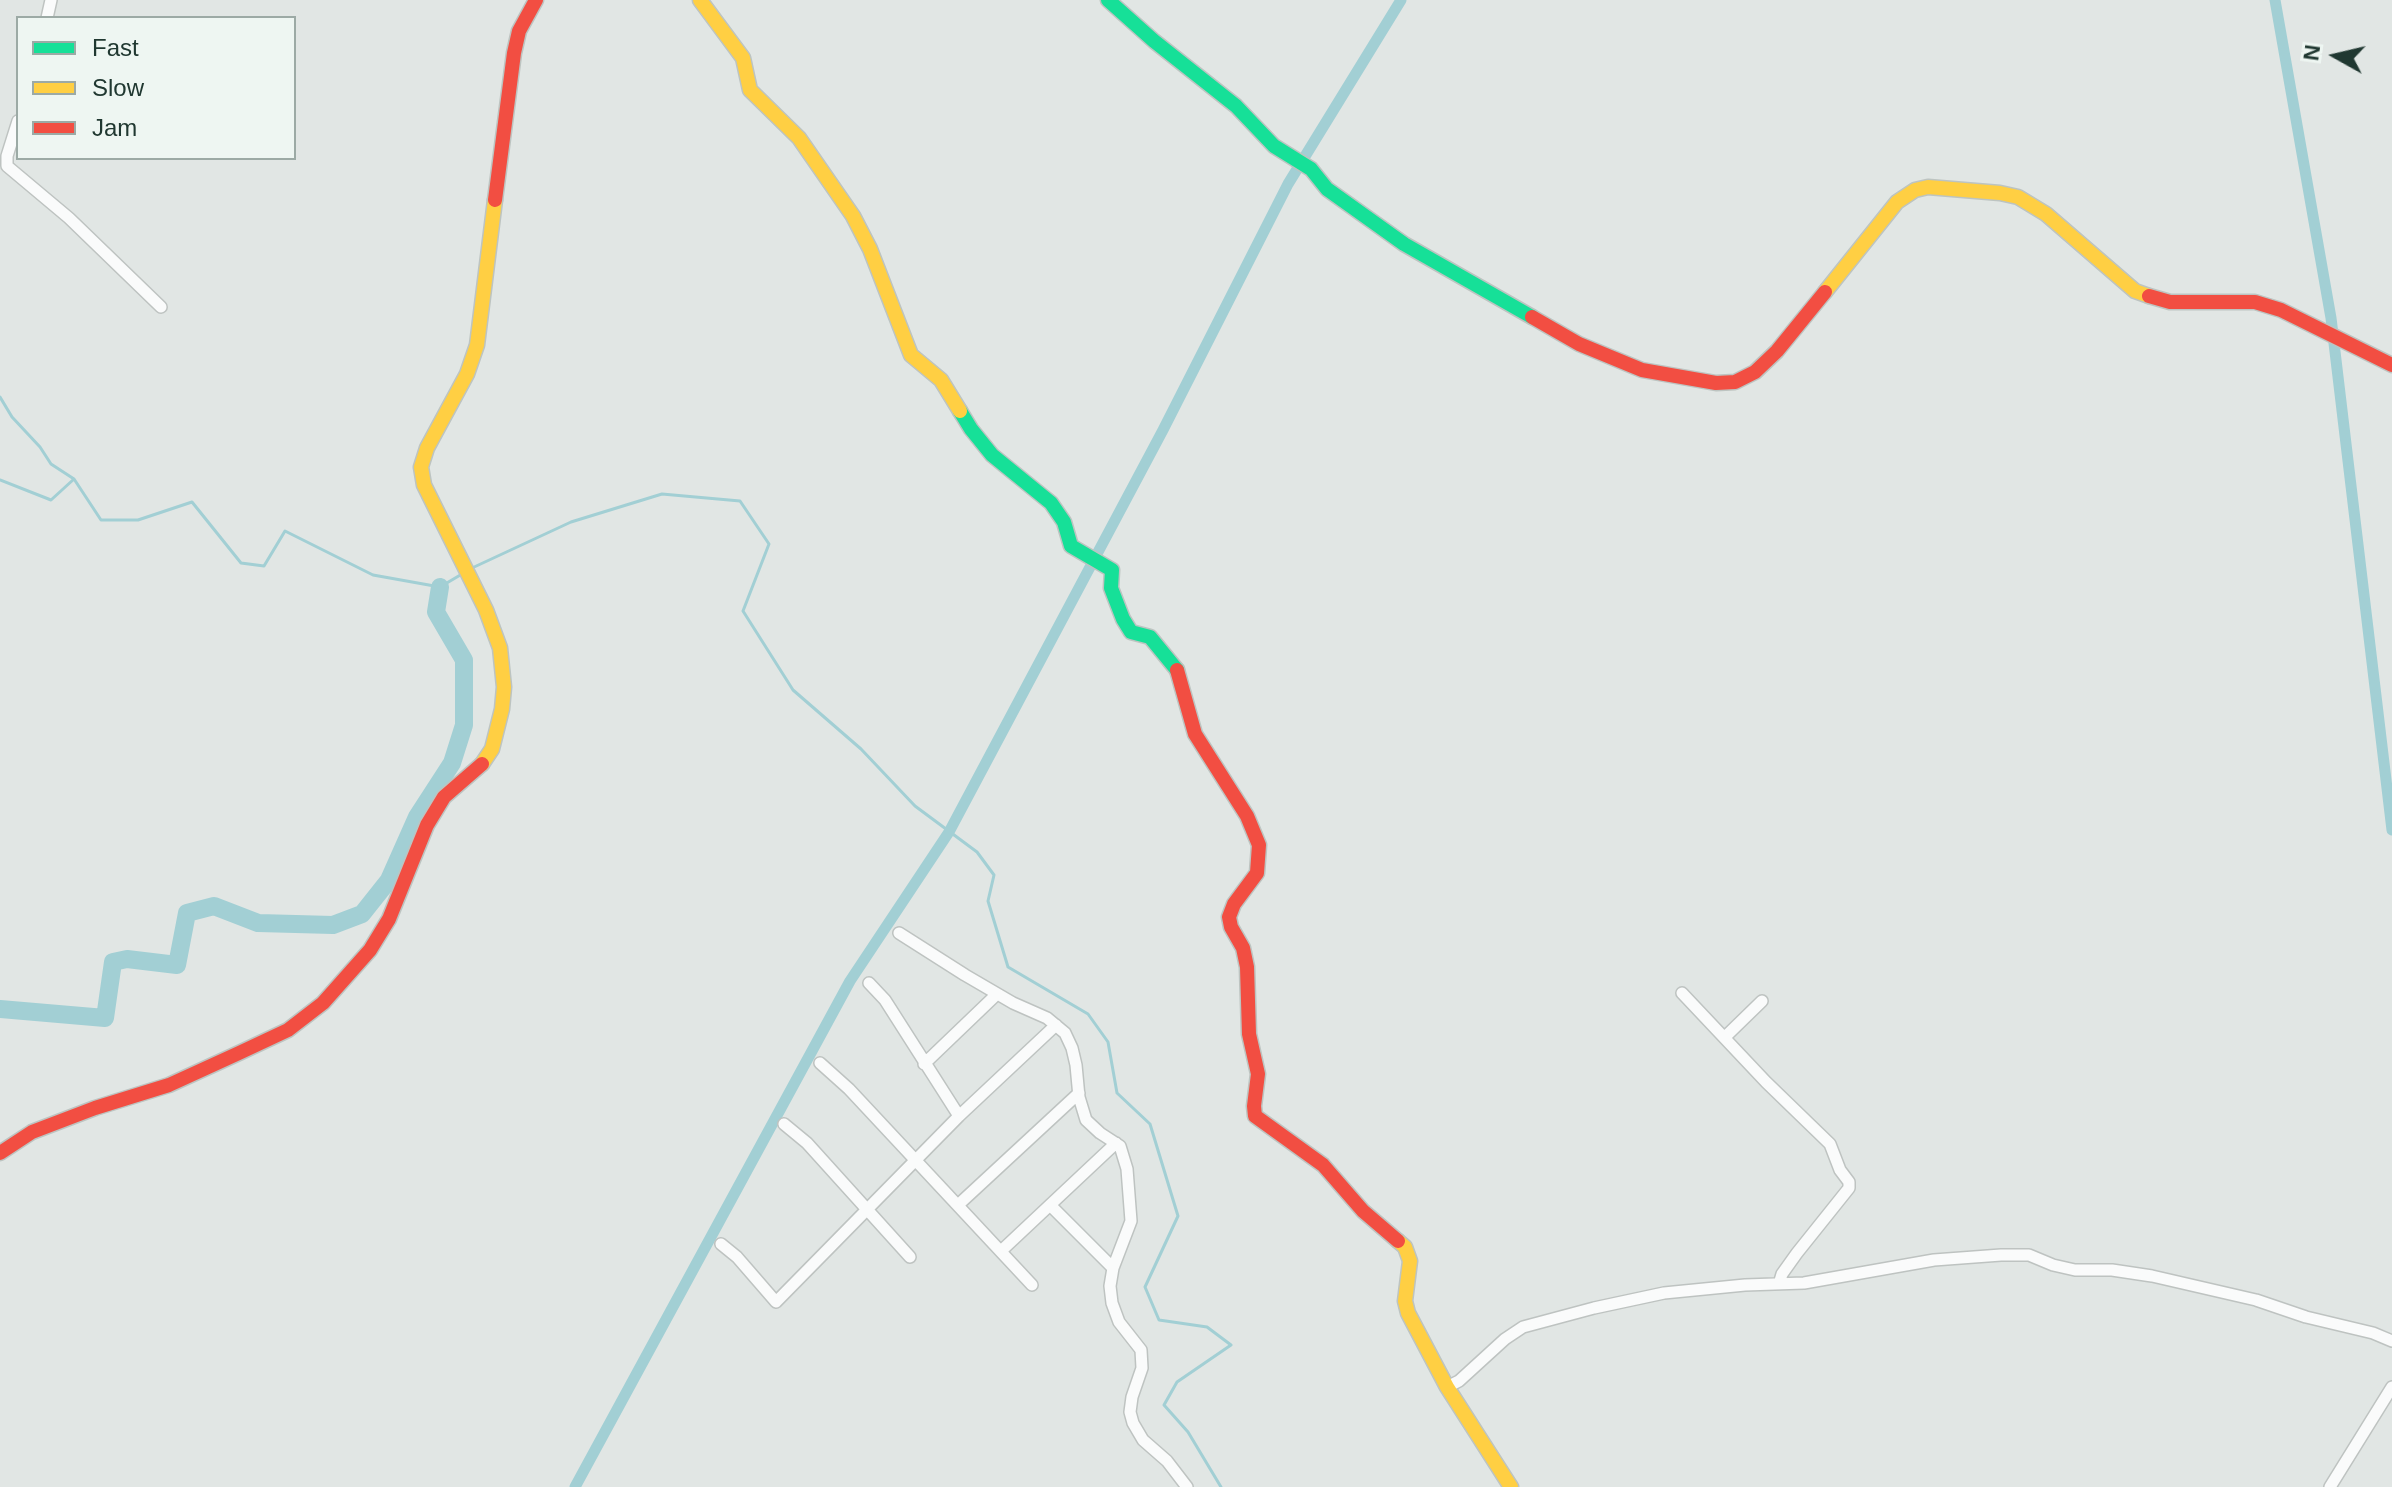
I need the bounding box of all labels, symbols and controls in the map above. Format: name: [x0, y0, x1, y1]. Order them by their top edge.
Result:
legend: [16, 16, 296, 160]
north arrow: [2296, 16, 2376, 96]
text: Fast: [92, 34, 139, 61]
text: N: [2298, 43, 2325, 62]
text: Slow: [92, 74, 144, 101]
text: Jam: [92, 114, 137, 141]

